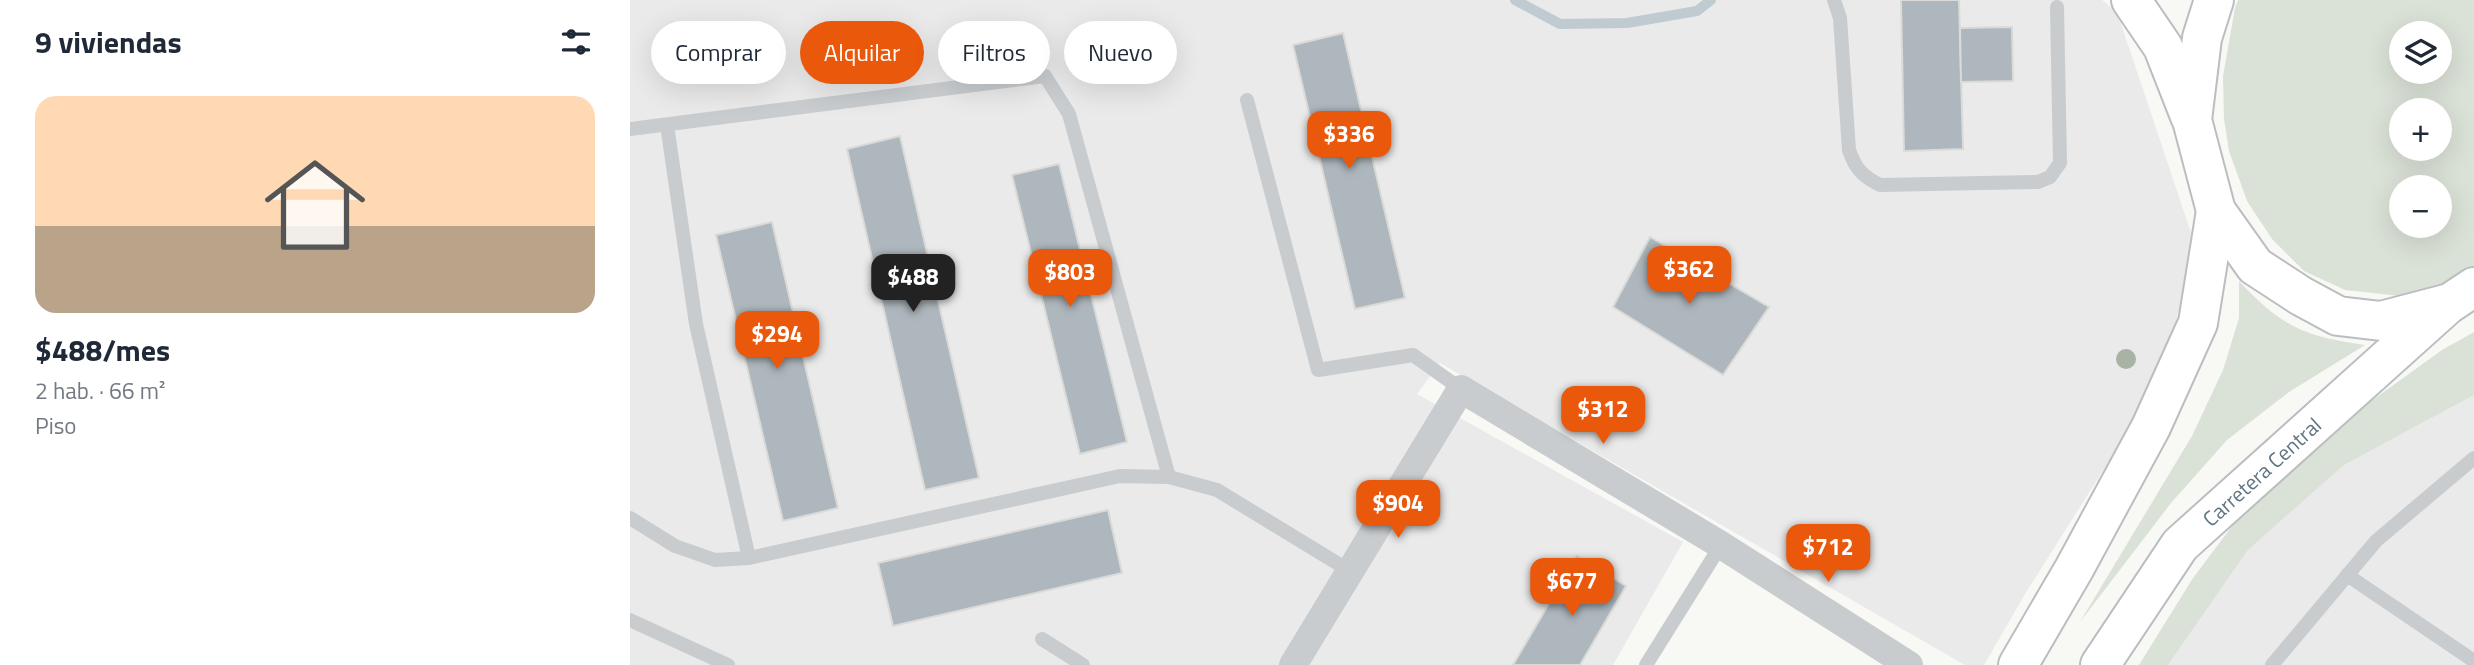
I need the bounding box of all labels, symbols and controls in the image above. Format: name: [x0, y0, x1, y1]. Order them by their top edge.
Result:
text: 9 viviendas: [35, 19, 182, 65]
chip: Comprar: [651, 21, 786, 84]
chip: Alquilar: [800, 21, 924, 84]
chip: Filtros: [938, 21, 1050, 84]
chip: Nuevo: [1064, 21, 1177, 84]
map controls: [2389, 21, 2452, 238]
button: layers: [2389, 21, 2452, 84]
icon: filters: [557, 23, 595, 61]
button: +: [2389, 98, 2452, 161]
pin: $336: [1308, 111, 1390, 171]
text: $336: [1323, 116, 1375, 151]
icon: home: [252, 142, 378, 268]
button: −: [2389, 175, 2452, 238]
pin: $362: [1648, 246, 1730, 306]
pin: $803: [1029, 250, 1111, 309]
text: $362: [1663, 251, 1715, 286]
pin: $488: [872, 254, 954, 314]
text: $803: [1044, 254, 1096, 289]
text: $488: [887, 259, 939, 294]
pin: $294: [736, 312, 818, 371]
text: $294: [751, 316, 803, 351]
text: $488/mes: [35, 327, 170, 373]
text: 2 hab. · 66 m²: [35, 373, 165, 408]
pin: $312: [1562, 386, 1644, 446]
text: $312: [1577, 391, 1629, 426]
text: Piso: [35, 408, 77, 443]
street label: Carretera Central: [2195, 409, 2328, 534]
pin: $904: [1357, 480, 1439, 540]
text: $904: [1372, 485, 1424, 520]
pin: $712: [1787, 524, 1869, 584]
text: $712: [1802, 529, 1854, 564]
pin: $677: [1531, 558, 1613, 618]
text: $677: [1546, 563, 1598, 598]

